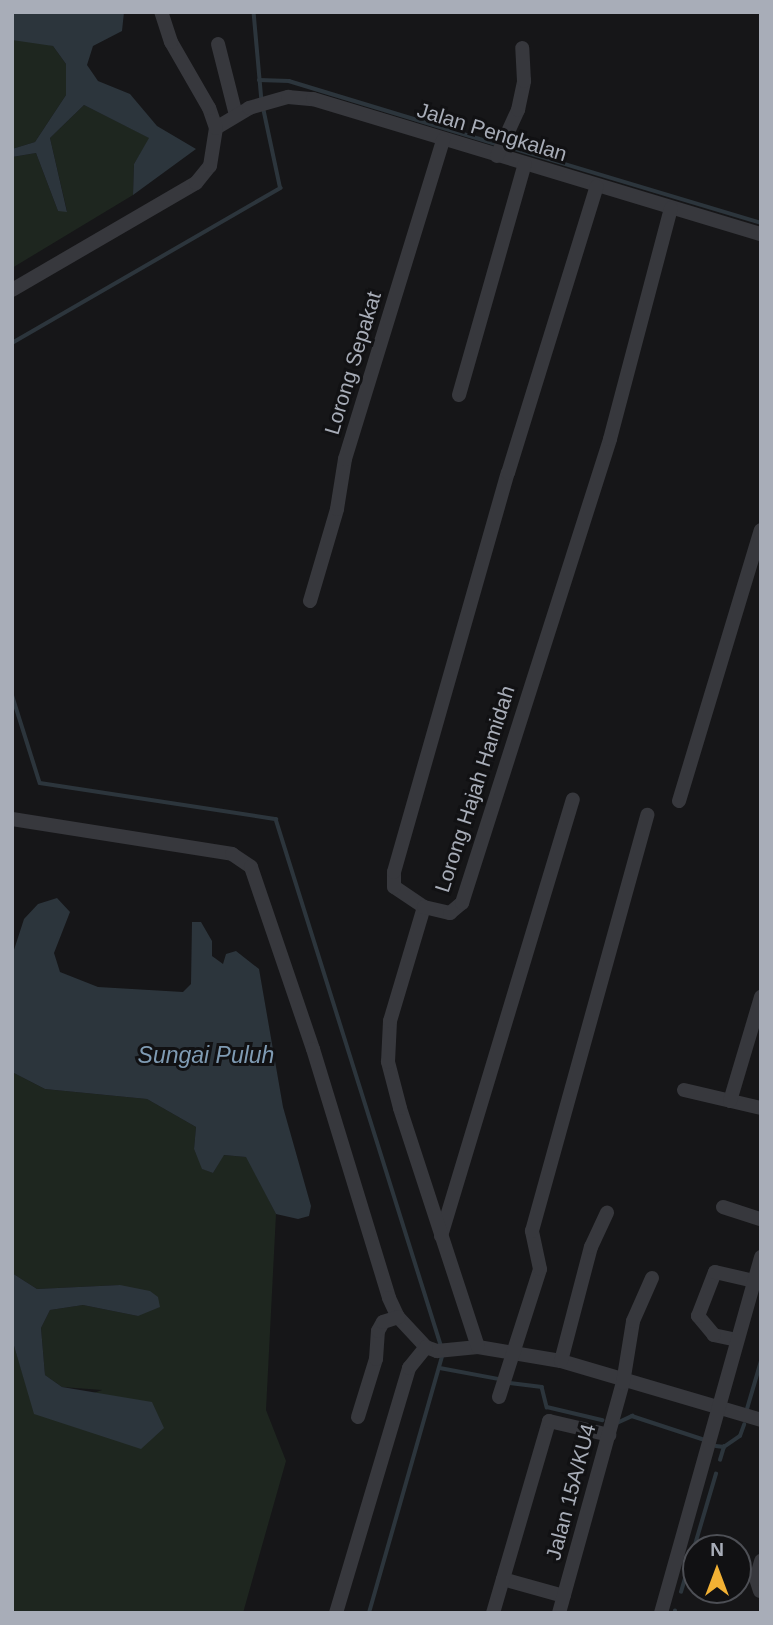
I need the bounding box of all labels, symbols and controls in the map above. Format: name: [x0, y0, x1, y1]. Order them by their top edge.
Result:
street label: Jalan Pengkalan: [414, 97, 570, 167]
street label: Lorong Sepakat: [319, 288, 387, 438]
street label: Lorong Hajah Hamidah: [430, 682, 520, 896]
water label: Sungai Puluh: [138, 1041, 274, 1069]
street label: Jalan 15A/KU4: [541, 1421, 601, 1563]
north arrow: [682, 1534, 752, 1604]
text: N: [710, 1539, 724, 1560]

